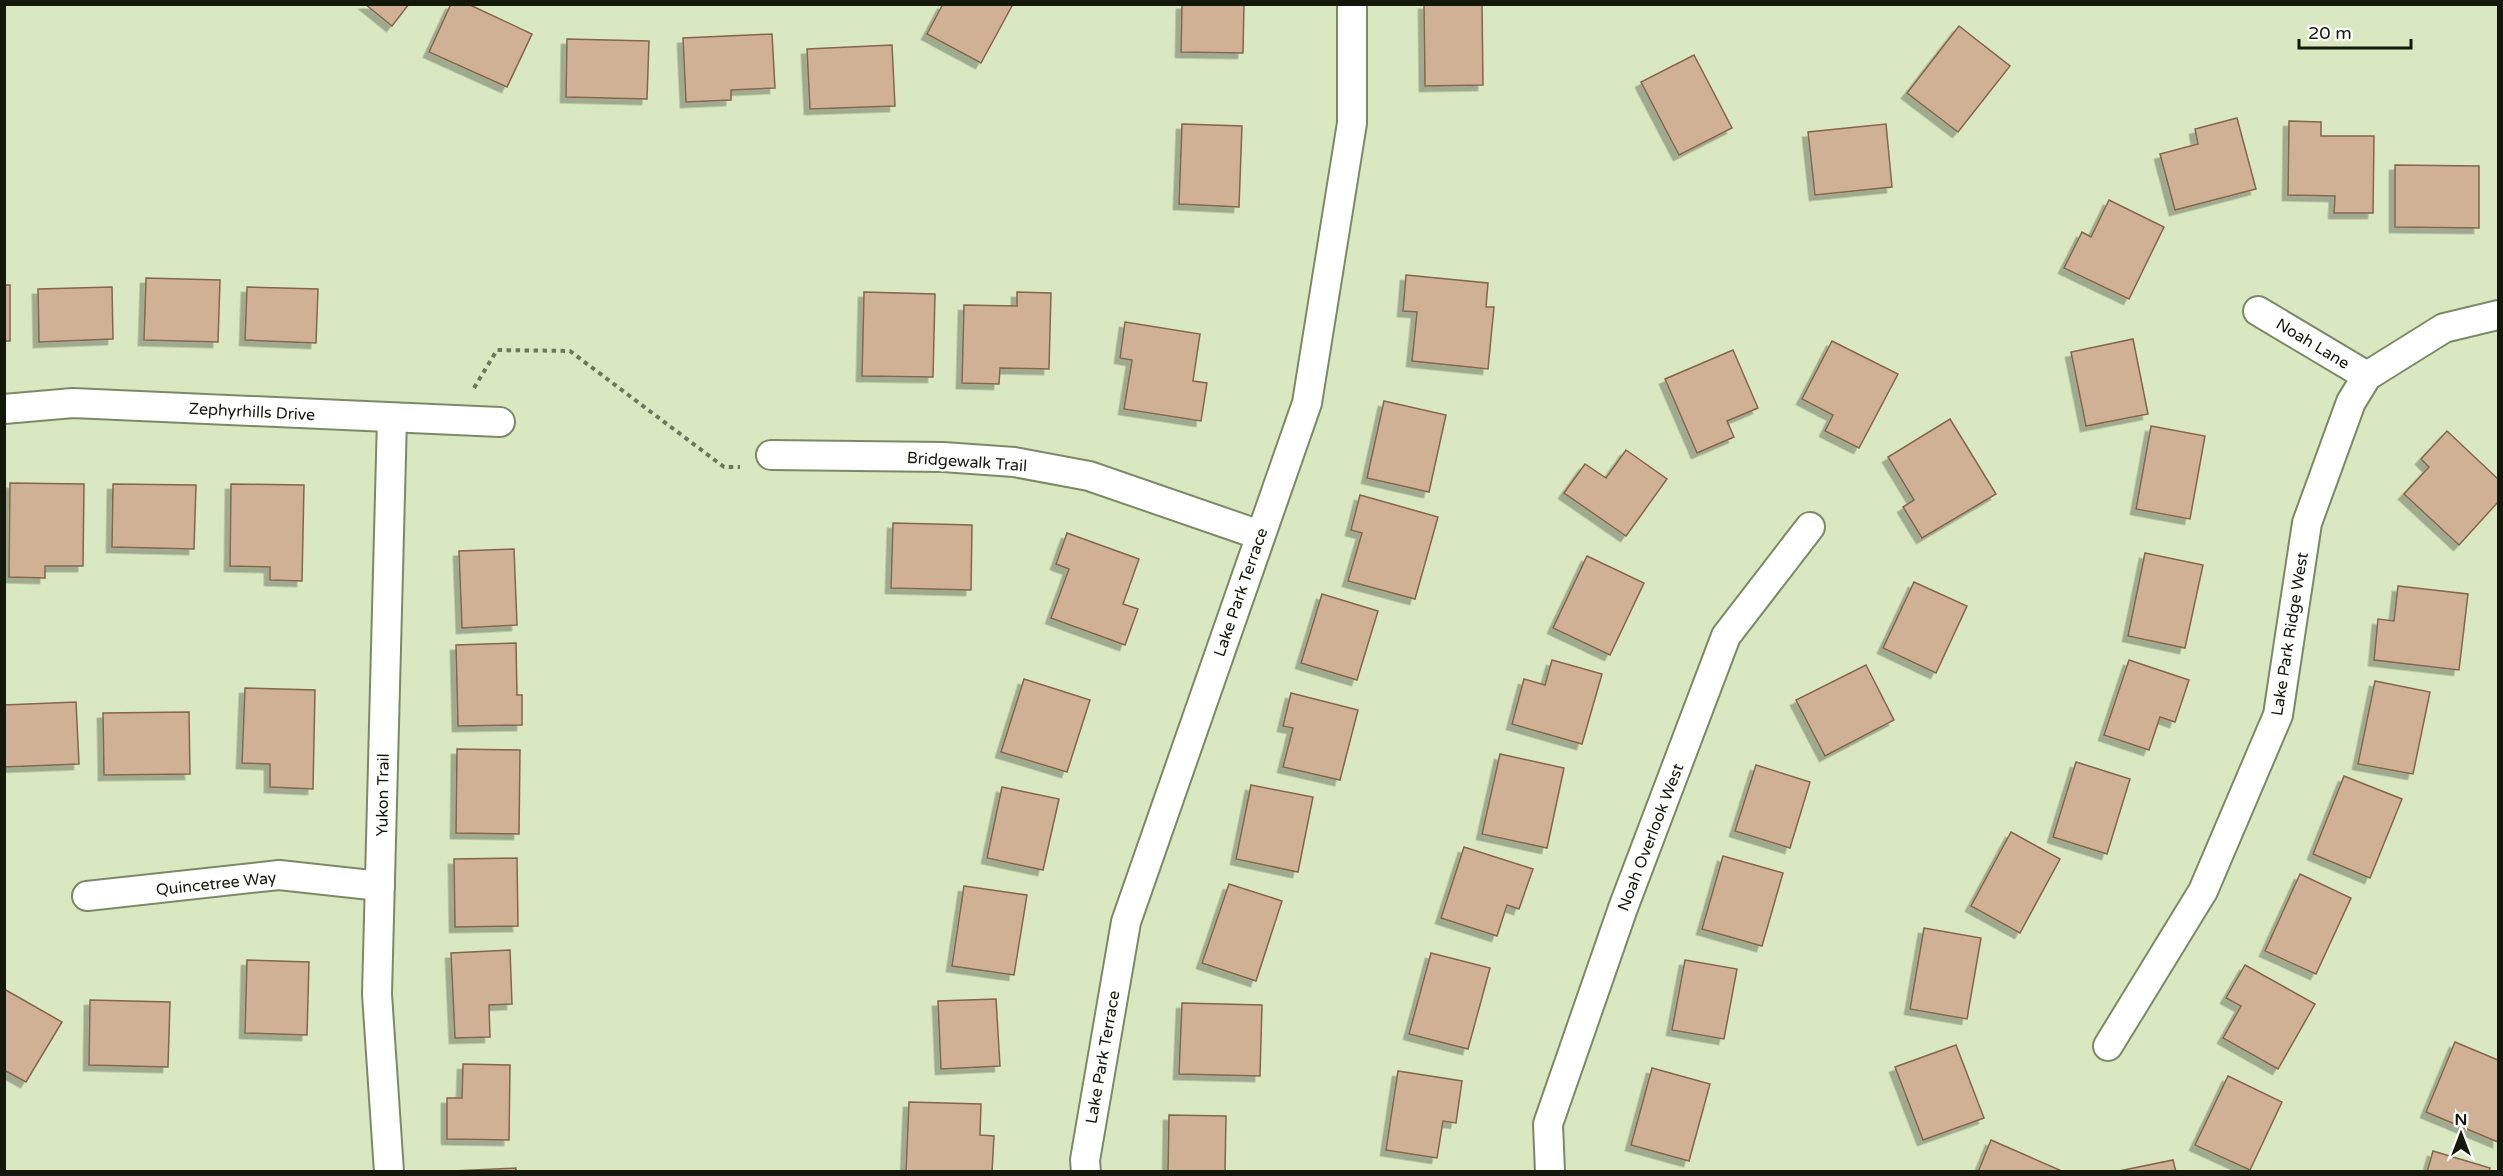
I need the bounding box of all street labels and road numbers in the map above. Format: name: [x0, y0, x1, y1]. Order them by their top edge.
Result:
street label: Noah Lane: [2272, 314, 2353, 374]
street label: Zephyrhills Drive: [188, 399, 316, 425]
street label: Bridgewalk Trail: [906, 448, 1028, 476]
street label: Lake Park Terrace: [1210, 525, 1272, 659]
street label: Lake Park Ridge West: [2267, 551, 2313, 717]
street label: Yukon Trail: [372, 753, 394, 837]
street label: Noah Overlook West: [1614, 761, 1688, 914]
street label: Quincetree Way: [155, 868, 278, 900]
street label: Lake Park Terrace: [1081, 989, 1125, 1125]

